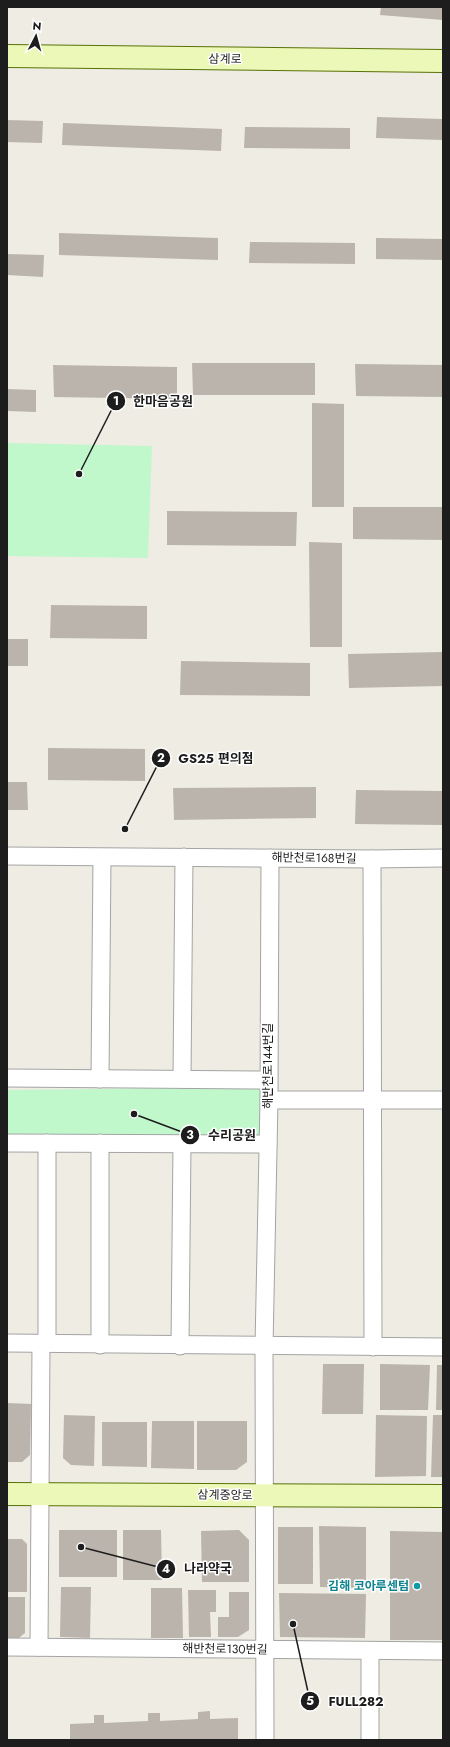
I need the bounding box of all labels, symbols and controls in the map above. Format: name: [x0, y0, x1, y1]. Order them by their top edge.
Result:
north arrow: [16, 16, 56, 56]
text: N: [32, 18, 42, 34]
street label: 삼계로: [208, 50, 242, 68]
callout: 한마음공원: [106, 389, 201, 414]
text: 1: [113, 392, 119, 410]
text: 한마음공원: [133, 392, 193, 411]
callout: GS25 편의점: [151, 746, 262, 771]
text: 2: [157, 749, 165, 767]
text: GS25 편의점: [178, 749, 254, 768]
street label: 해반천로168번길: [271, 848, 357, 868]
street label: 해반천로144번길: [259, 1023, 277, 1109]
callout: 수리공원: [180, 1123, 264, 1148]
text: 3: [186, 1126, 194, 1144]
text: 수리공원: [208, 1126, 256, 1145]
street label: 삼계중앙로: [197, 1486, 253, 1504]
callout: 나라약국: [156, 1556, 240, 1581]
text: 나라약국: [184, 1559, 232, 1578]
text: 4: [162, 1560, 170, 1578]
place label: 김해 코아루센텀: [328, 1577, 409, 1595]
marker: 김해 코아루센텀: [412, 1581, 422, 1591]
street label: 해반천로130번길: [182, 1639, 268, 1659]
callout: FULL282: [300, 1689, 391, 1714]
text: 5: [306, 1692, 314, 1710]
text: FULL282: [328, 1692, 384, 1711]

